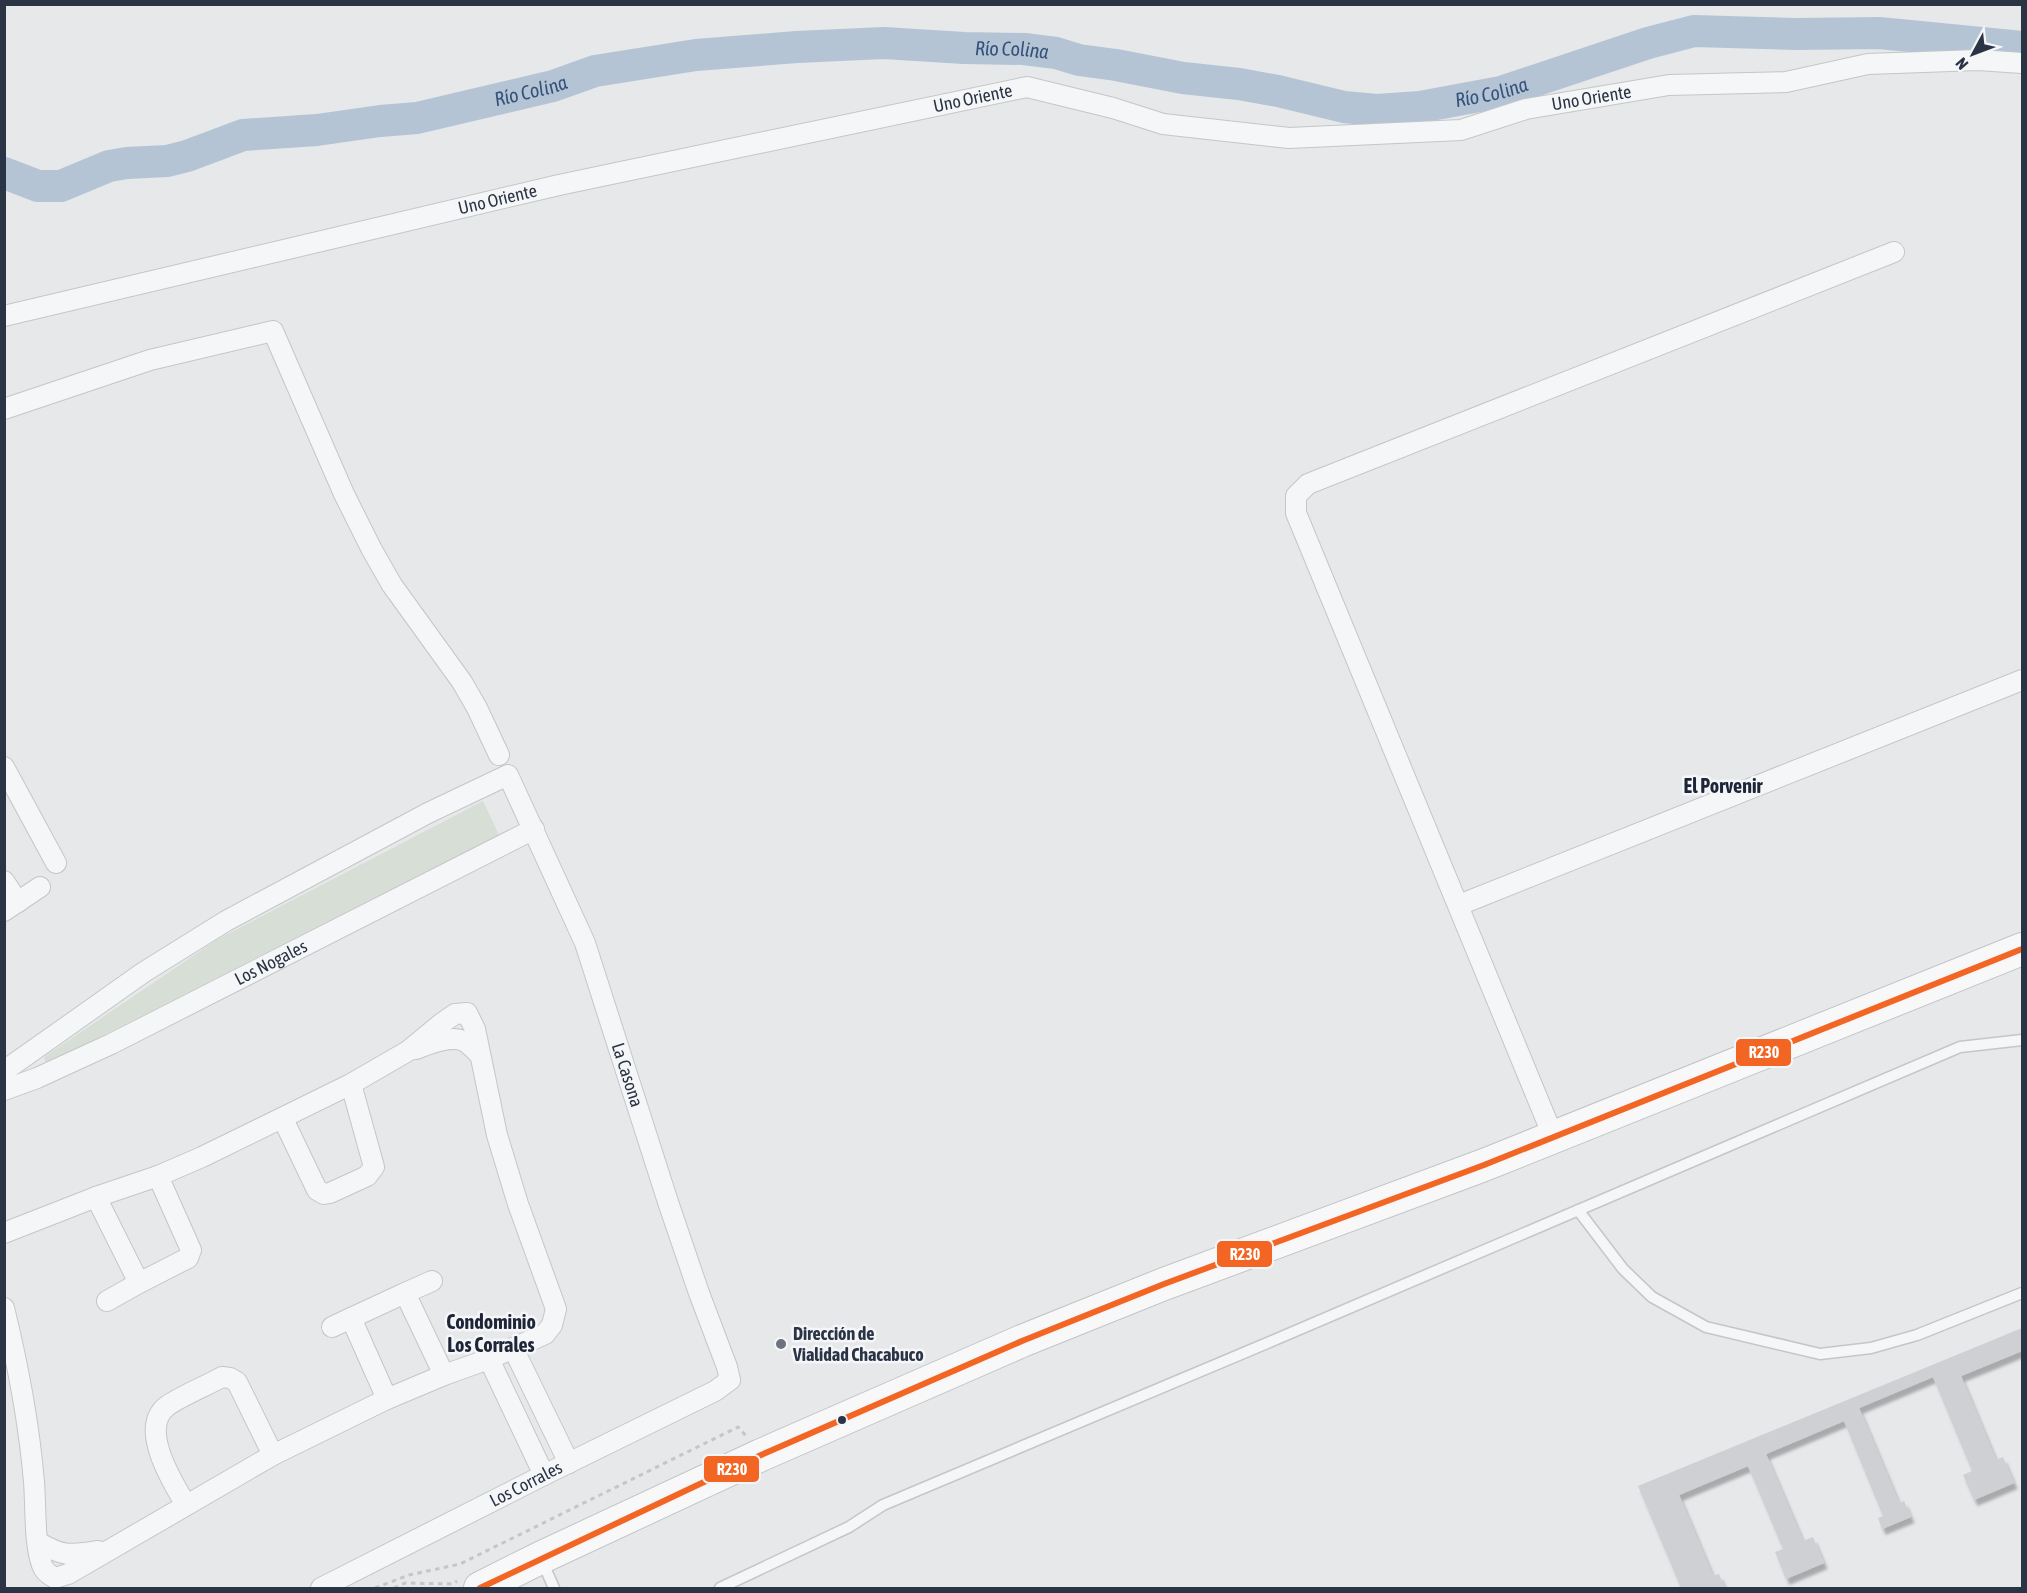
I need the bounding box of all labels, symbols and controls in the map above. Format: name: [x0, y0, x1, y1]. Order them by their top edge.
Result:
north arrow: [1943, 24, 2003, 84]
water label: Río Colina: [975, 36, 1050, 63]
text: N: [1952, 54, 1972, 73]
water label: Río Colina: [492, 70, 570, 110]
water label: Río Colina: [1453, 72, 1531, 111]
street label: Uno Oriente: [931, 79, 1014, 116]
street label: Uno Oriente: [1550, 81, 1633, 115]
street label: Uno Oriente: [456, 180, 539, 218]
district label: El Porvenir: [1684, 774, 1763, 797]
street label: Los Nogales: [231, 935, 310, 989]
line badge: R230: [1735, 1038, 1792, 1067]
street label: La Casona: [608, 1040, 648, 1110]
text: R230: [1749, 1043, 1780, 1061]
line badge: R230: [1216, 1240, 1273, 1268]
text: R230: [1230, 1245, 1261, 1263]
district label: Condominio Los Corrales: [446, 1310, 536, 1356]
place label: Dirección de Vialidad Chacabuco: [792, 1323, 924, 1365]
marker: Dirección de Vialidad Chacabuco: [774, 1337, 788, 1351]
unlabelled marker: [836, 1414, 848, 1426]
line badge: R230: [703, 1455, 760, 1483]
street label: Los Corrales: [486, 1456, 566, 1511]
text: R230: [717, 1460, 748, 1478]

